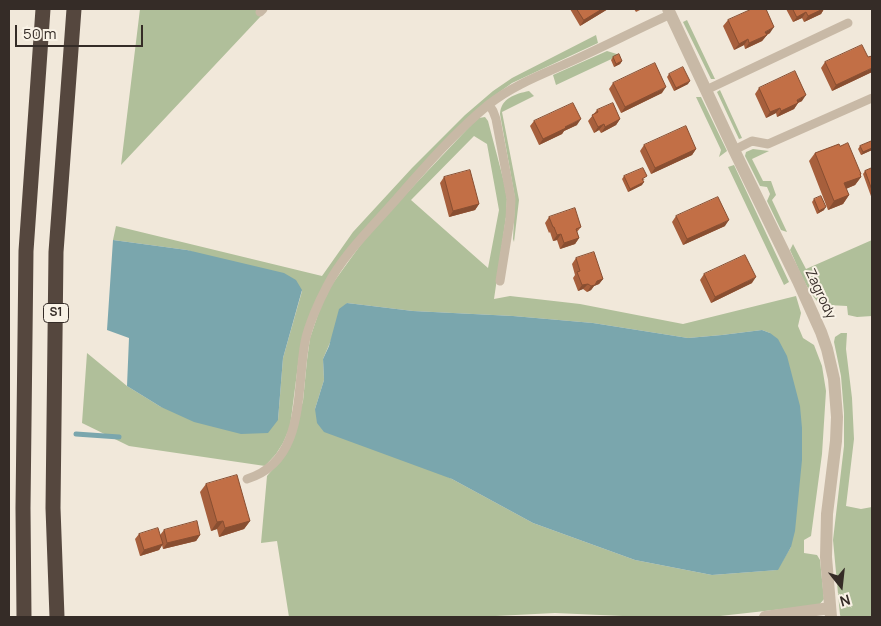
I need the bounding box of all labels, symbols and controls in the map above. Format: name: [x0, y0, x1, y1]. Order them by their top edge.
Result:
scale bar: [18, 15, 145, 47]
text: 50 m: [23, 23, 57, 44]
street label: Zagrody: [801, 266, 839, 322]
road number: S1: [44, 304, 68, 322]
north arrow: [816, 561, 866, 611]
text: N: [838, 590, 853, 611]

